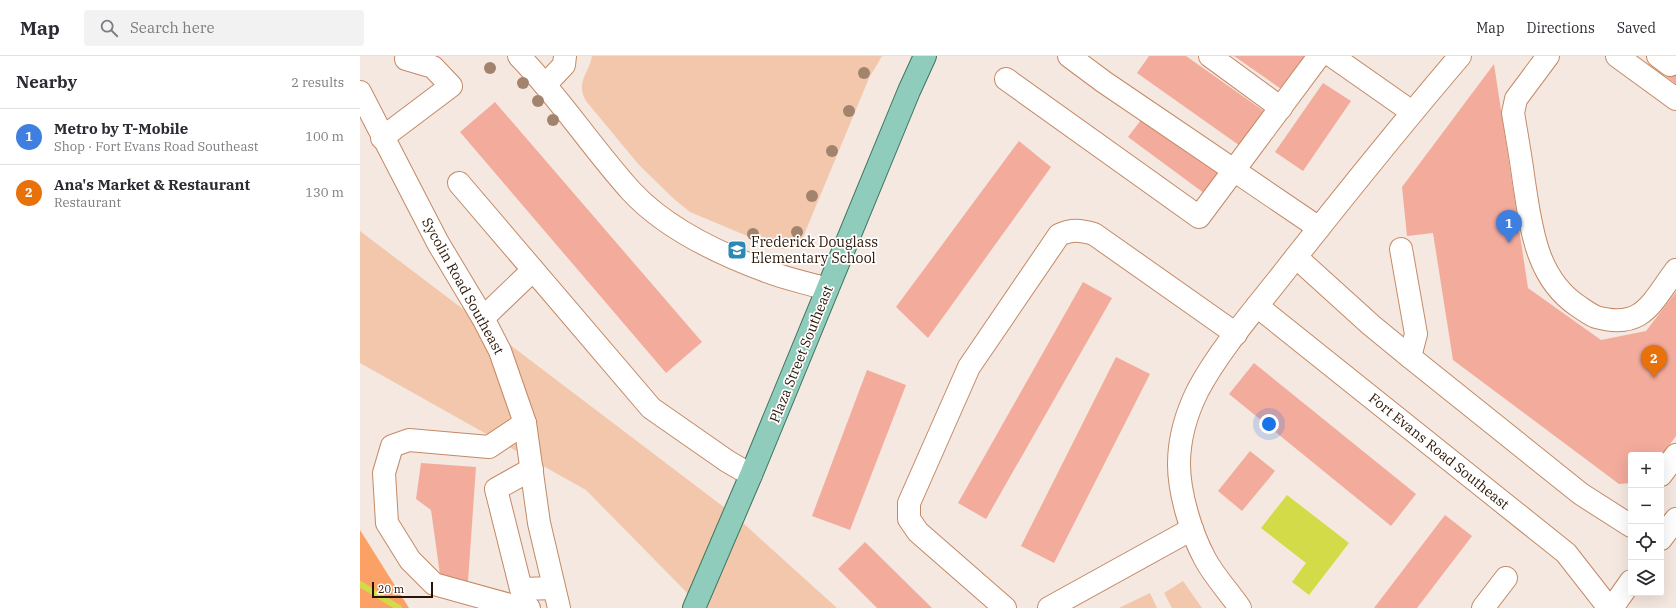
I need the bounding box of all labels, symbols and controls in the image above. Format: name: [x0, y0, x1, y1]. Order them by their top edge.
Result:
search box: [84, 10, 364, 46]
text: Map: [20, 16, 60, 40]
icon: search: [98, 17, 120, 39]
text: Search here: [130, 18, 214, 37]
text: Map: [1476, 19, 1505, 37]
text: Directions: [1527, 19, 1595, 37]
text: Saved: [1617, 19, 1656, 37]
text: Nearby: [16, 71, 77, 93]
text: 2 results: [291, 74, 344, 91]
text: Metro by T-Mobile: [54, 119, 188, 138]
text: 1: [25, 128, 33, 145]
text: 100 m: [305, 128, 344, 145]
text: Shop · Fort Evans Road Southeast: [54, 138, 258, 155]
text: Ana's Market & Restaurant: [54, 175, 250, 194]
text: 2: [25, 184, 33, 201]
text: 130 m: [305, 184, 344, 201]
text: Restaurant: [54, 194, 121, 211]
pin: 1: [1496, 210, 1522, 243]
street label: Sycolin Road Southeast: [418, 215, 508, 358]
place label: Frederick Douglass Elementary School: [751, 233, 878, 267]
school or university icon: Frederick Douglass Elementary School: [726, 239, 748, 261]
street label: Plaza Street Southeast: [765, 283, 837, 425]
pin: 2: [1641, 345, 1667, 378]
street label: Fort Evans Road Southeast: [1365, 389, 1513, 513]
your location: [1259, 414, 1279, 434]
map controls: [1628, 452, 1664, 596]
button: +: [1628, 452, 1664, 488]
button: −: [1628, 488, 1664, 524]
button: locate: [1628, 524, 1664, 560]
button: layers: [1628, 560, 1664, 596]
scale bar: [372, 580, 433, 599]
text: 20 m: [378, 582, 404, 596]

